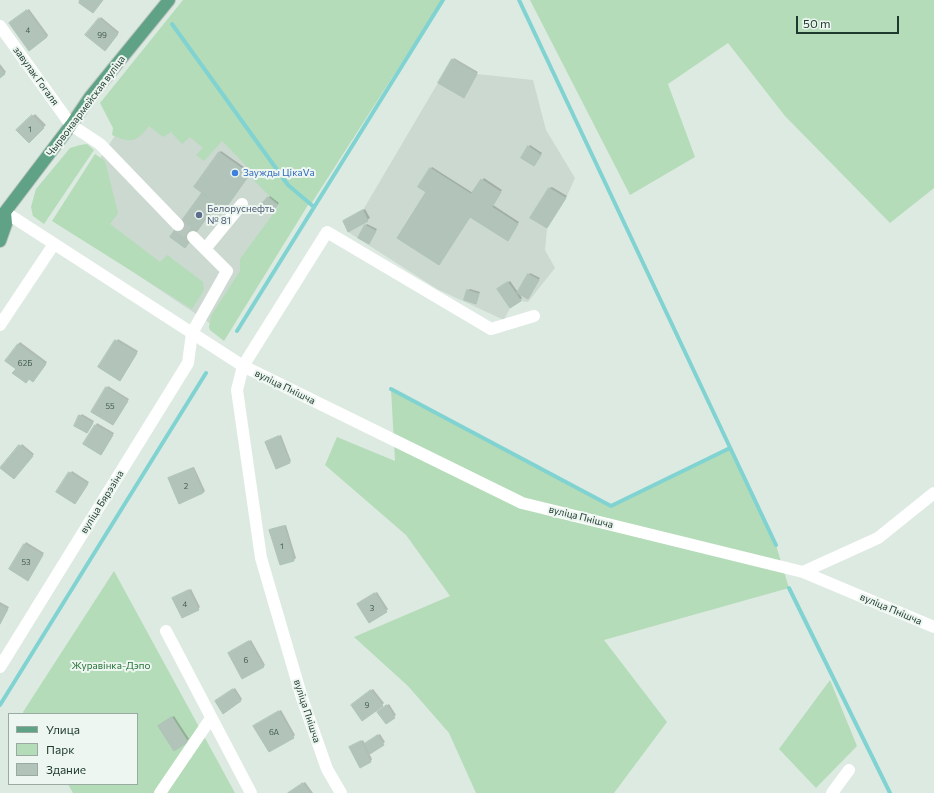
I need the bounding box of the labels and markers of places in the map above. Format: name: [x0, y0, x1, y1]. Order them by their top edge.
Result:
place label: Заужды ЦікаVа: [243, 167, 315, 179]
marker: Заужды ЦікаVа: [230, 168, 240, 178]
place label: Белоруснефть № 81: [207, 203, 275, 226]
marker: Белоруснефть № 81: [194, 210, 204, 220]

